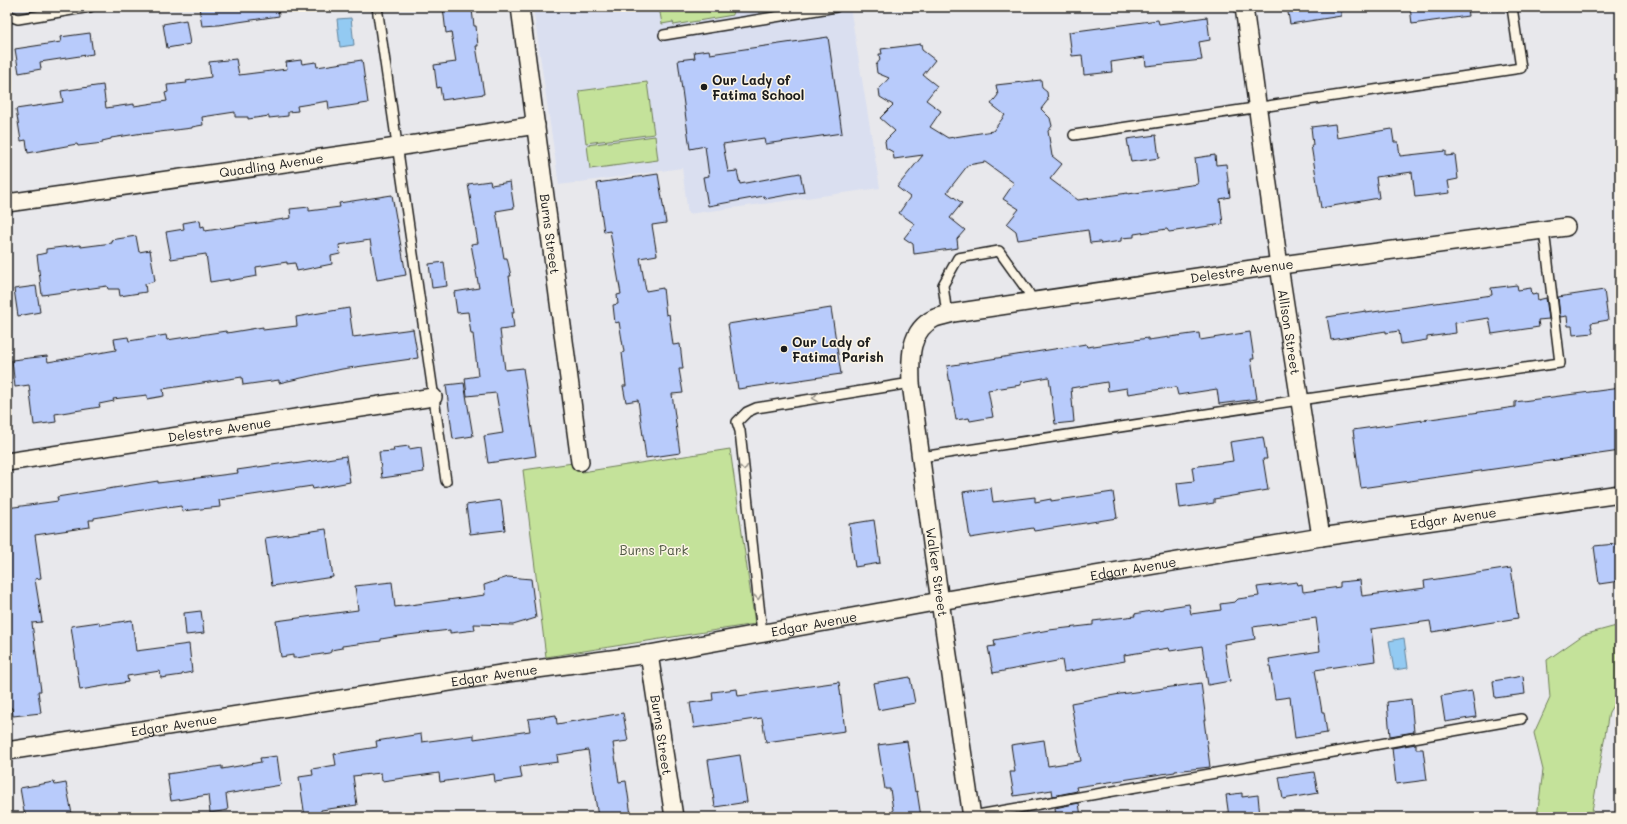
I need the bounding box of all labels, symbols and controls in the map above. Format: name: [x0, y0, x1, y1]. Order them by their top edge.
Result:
place label: Our Lady of Fatima School: [712, 71, 804, 103]
marker: Our Lady of Fatima School: [699, 82, 709, 92]
street label: Quadling Avenue: [218, 149, 324, 180]
street label: Burns Street: [537, 193, 564, 275]
street label: Delestre Avenue: [1189, 254, 1294, 286]
street label: Allison Street: [1275, 288, 1305, 376]
place label: Our Lady of Fatima Parish: [792, 333, 884, 365]
marker: Our Lady of Fatima Parish: [779, 344, 789, 354]
one-way arrow: [811, 393, 818, 402]
street label: Delestre Avenue: [167, 413, 272, 445]
one-way arrow: [739, 465, 748, 471]
street label: Edgar Avenue: [1409, 503, 1497, 532]
street label: Walker Street: [923, 526, 952, 618]
park label: Burns Park: [620, 541, 689, 558]
street label: Edgar Avenue: [1089, 552, 1177, 584]
one-way arrow: [753, 594, 762, 600]
street label: Edgar Avenue: [770, 607, 858, 640]
street label: Edgar Avenue: [450, 660, 538, 690]
street label: Burns Street: [647, 694, 676, 777]
street label: Edgar Avenue: [130, 709, 218, 740]

